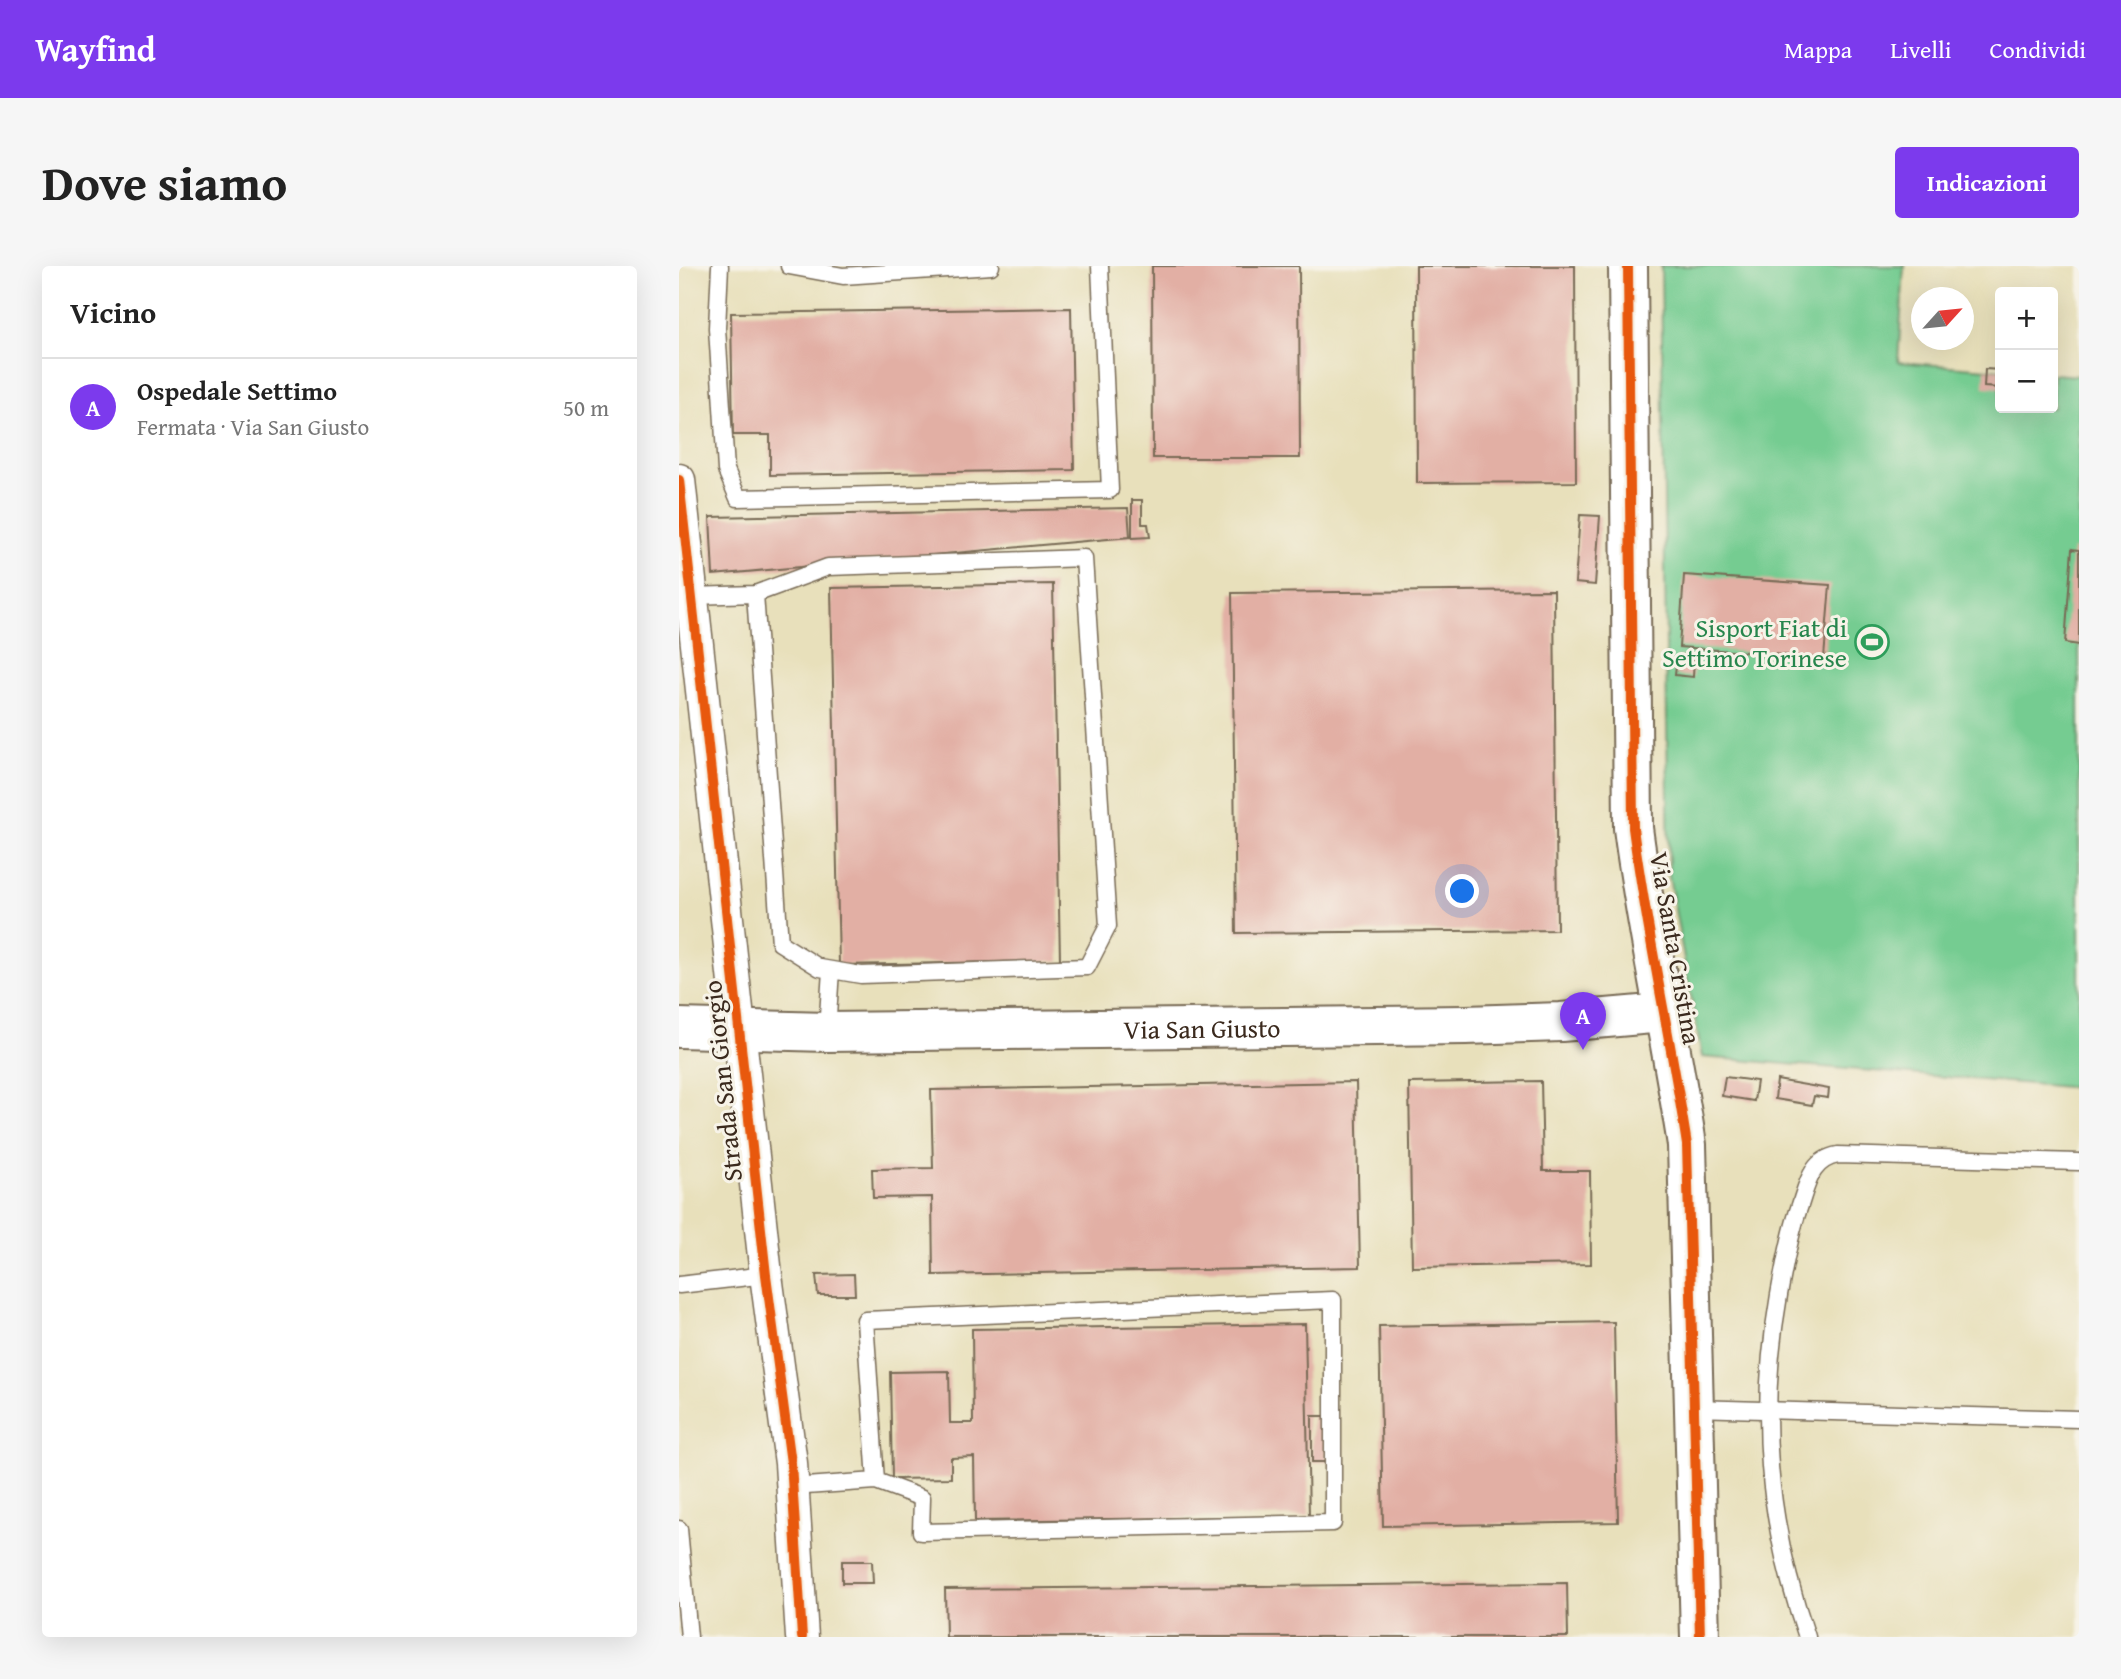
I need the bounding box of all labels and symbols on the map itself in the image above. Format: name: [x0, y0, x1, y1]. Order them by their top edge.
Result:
north arrow: [1911, 287, 1974, 350]
place label: Sisport Fiat di Settimo Torinese: [1662, 608, 1847, 677]
sports icon: Sisport Fiat di Settimo Torinese: [1853, 623, 1891, 661]
street label: Via Santa Cristina: [1640, 849, 1712, 1048]
your location: [1445, 874, 1479, 908]
street label: Strada San Giorgio: [692, 979, 752, 1183]
pin: A: [1560, 992, 1606, 1050]
street label: Via San Giusto: [1123, 1008, 1281, 1048]

